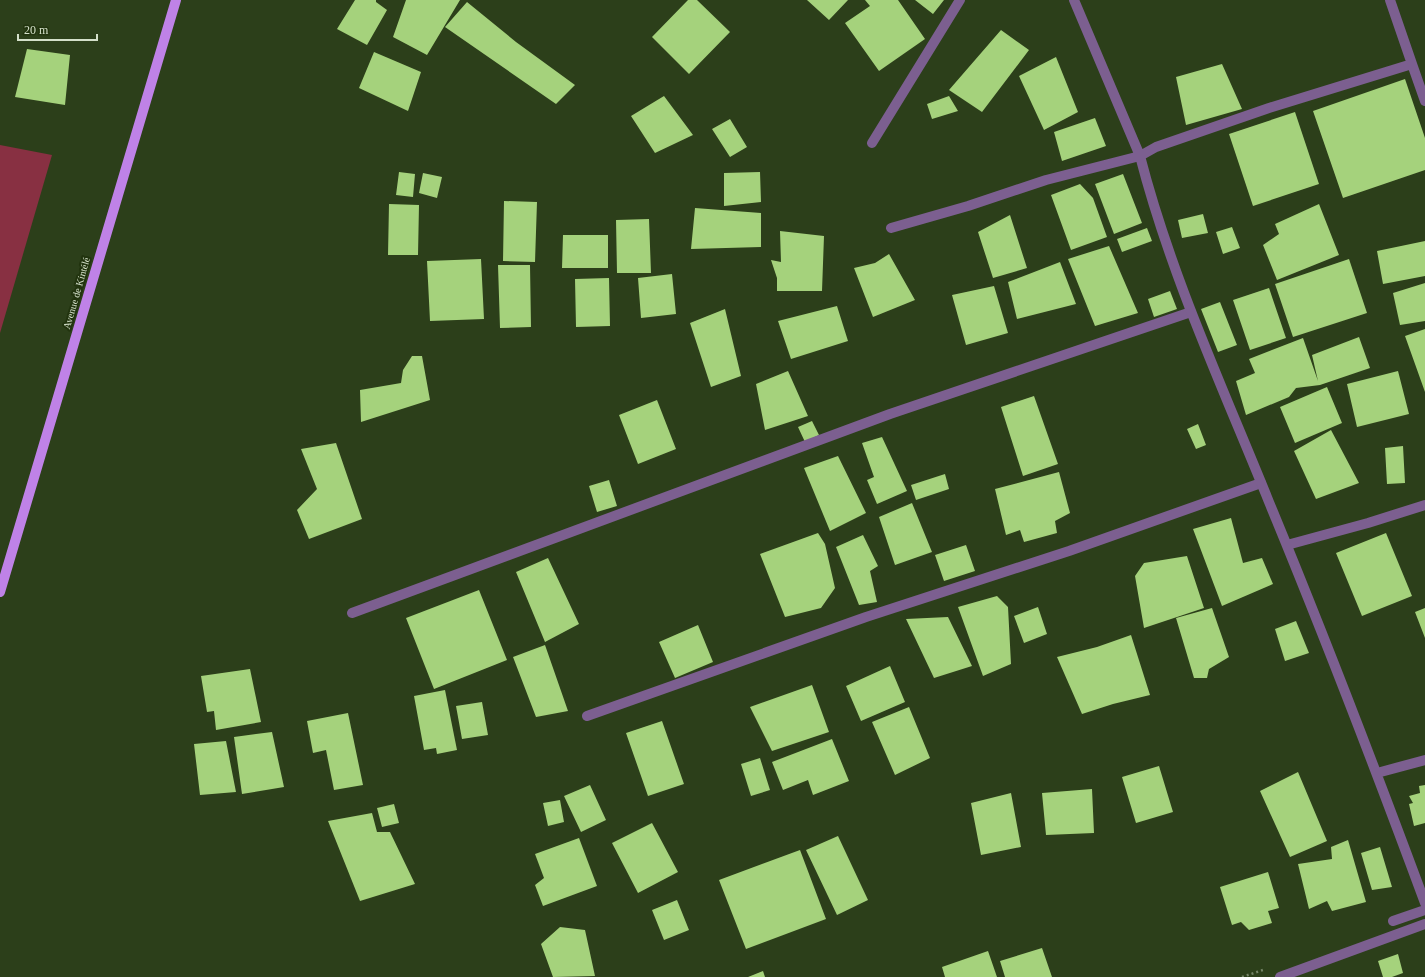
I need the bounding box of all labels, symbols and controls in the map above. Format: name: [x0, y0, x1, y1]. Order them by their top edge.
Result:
scale bar: [18, 16, 97, 42]
text: 20 m: [24, 23, 49, 37]
street label: Avenue de Kintélé: [61, 255, 92, 330]

